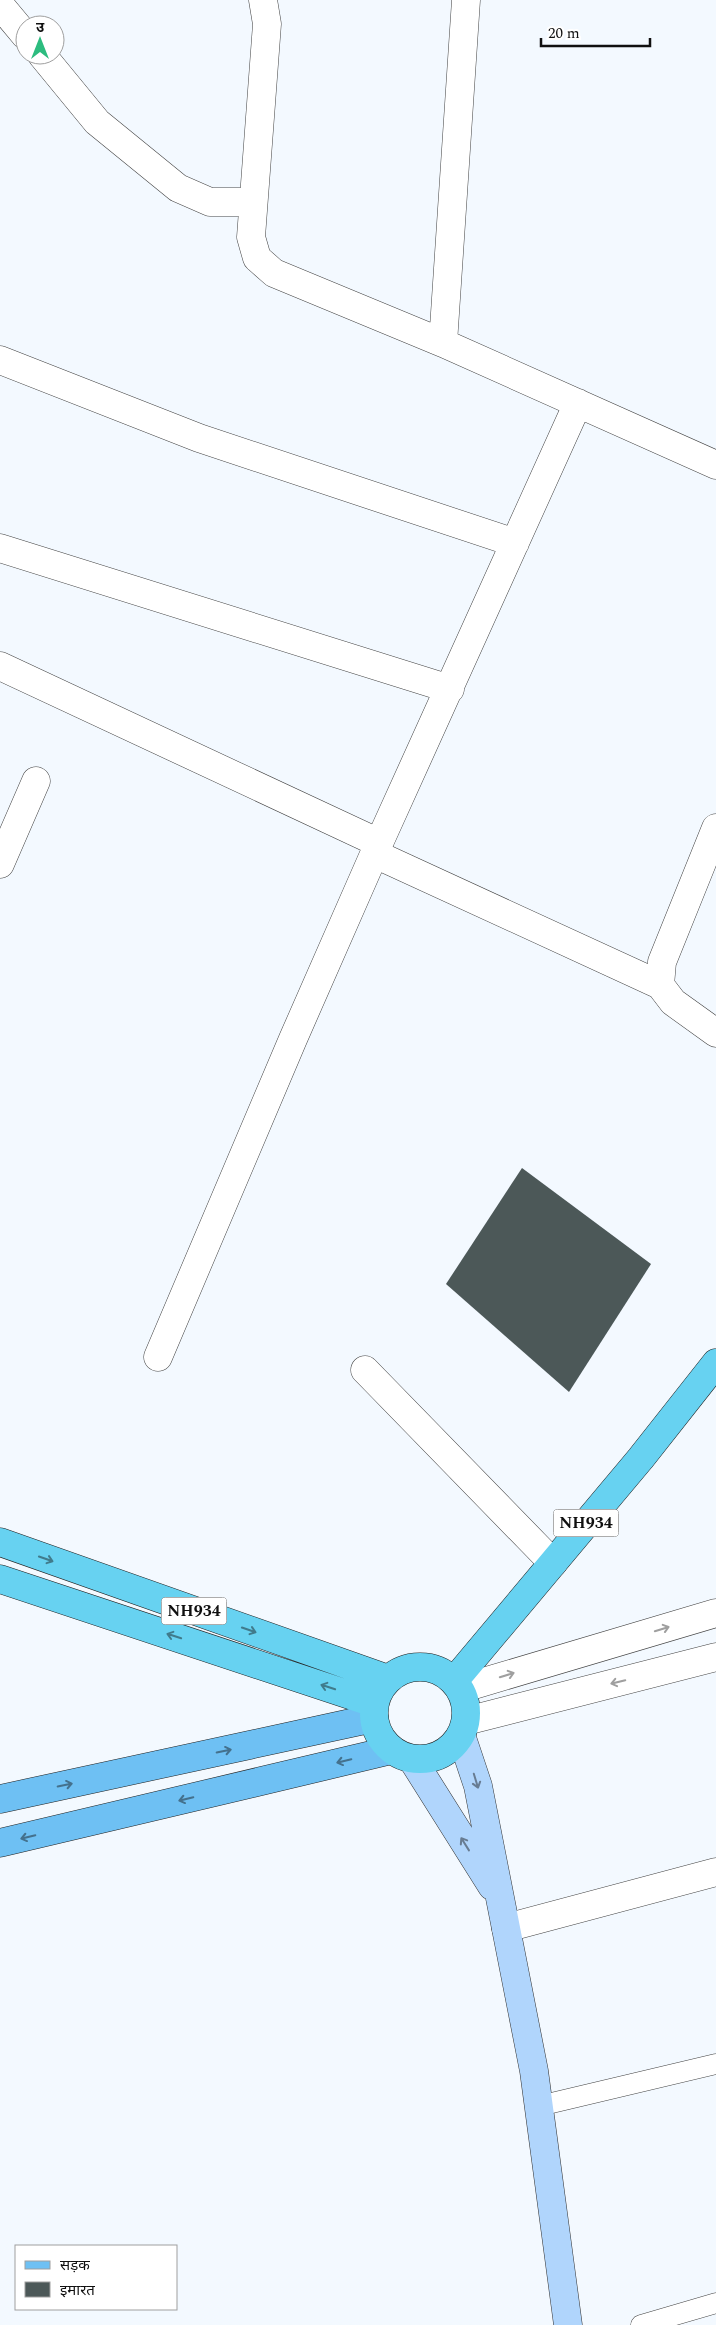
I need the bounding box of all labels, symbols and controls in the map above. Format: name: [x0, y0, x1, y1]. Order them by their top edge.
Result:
north arrow: [15, 15, 65, 65]
scale bar: [541, 15, 650, 47]
text: उ: [36, 17, 45, 38]
text: 20 m: [548, 22, 580, 45]
road number: NH934: [554, 1510, 618, 1536]
one-way arrow: [38, 1554, 54, 1564]
road number: NH934: [162, 1598, 226, 1624]
one-way arrow: [654, 1623, 670, 1633]
one-way arrow: [240, 1626, 256, 1635]
one-way arrow: [166, 1631, 182, 1641]
one-way arrow: [498, 1670, 514, 1680]
one-way arrow: [610, 1678, 626, 1687]
one-way arrow: [320, 1682, 336, 1692]
one-way arrow: [215, 1745, 231, 1755]
one-way arrow: [337, 1757, 353, 1766]
one-way arrow: [472, 1773, 482, 1789]
one-way arrow: [56, 1780, 72, 1789]
one-way arrow: [179, 1795, 195, 1804]
one-way arrow: [20, 1833, 36, 1842]
one-way arrow: [460, 1838, 470, 1852]
legend: [15, 2245, 178, 2310]
text: सड़क: [60, 2254, 90, 2277]
text: इमारत: [60, 2279, 95, 2302]

